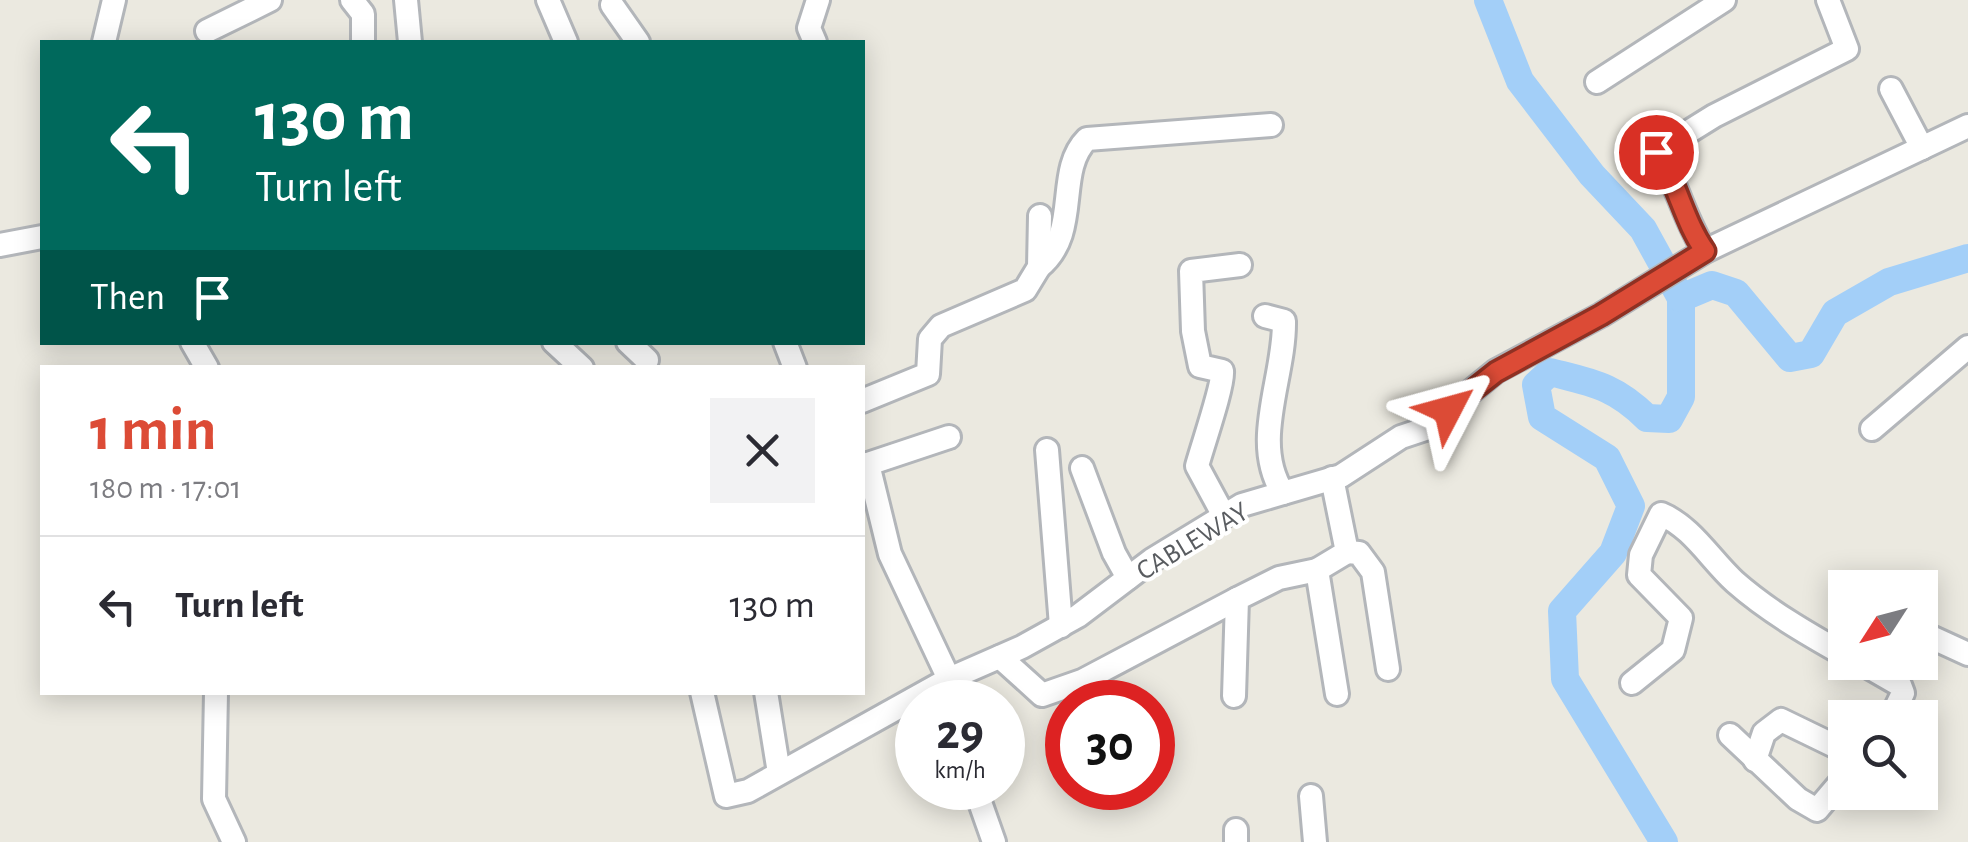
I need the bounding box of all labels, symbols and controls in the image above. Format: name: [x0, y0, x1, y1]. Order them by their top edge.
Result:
icon: left: [90, 80, 220, 210]
text: 130 m: [255, 83, 414, 153]
pin: [1614, 110, 1699, 195]
icon: arrive: [1629, 125, 1684, 180]
text: Turn left: [255, 165, 402, 210]
icon: arrive: [185, 270, 240, 325]
text: Then: [90, 279, 165, 317]
position arrow: [1396, 358, 1500, 462]
button: close: [710, 398, 815, 503]
text: 1 min: [90, 401, 216, 461]
text: 180 m · 17:01: [90, 472, 241, 504]
street label: CABLEWAY: [1132, 497, 1254, 586]
north arrow: [1828, 570, 1938, 680]
map controls: [1828, 570, 1938, 810]
icon: left: [90, 579, 145, 634]
text: Turn left: [175, 587, 303, 625]
text: 130 m: [730, 587, 815, 625]
speed limit sign: 30: [1045, 680, 1175, 810]
button: search: [1828, 700, 1938, 810]
text: 29: [936, 708, 984, 758]
text: km/h: [934, 758, 986, 783]

